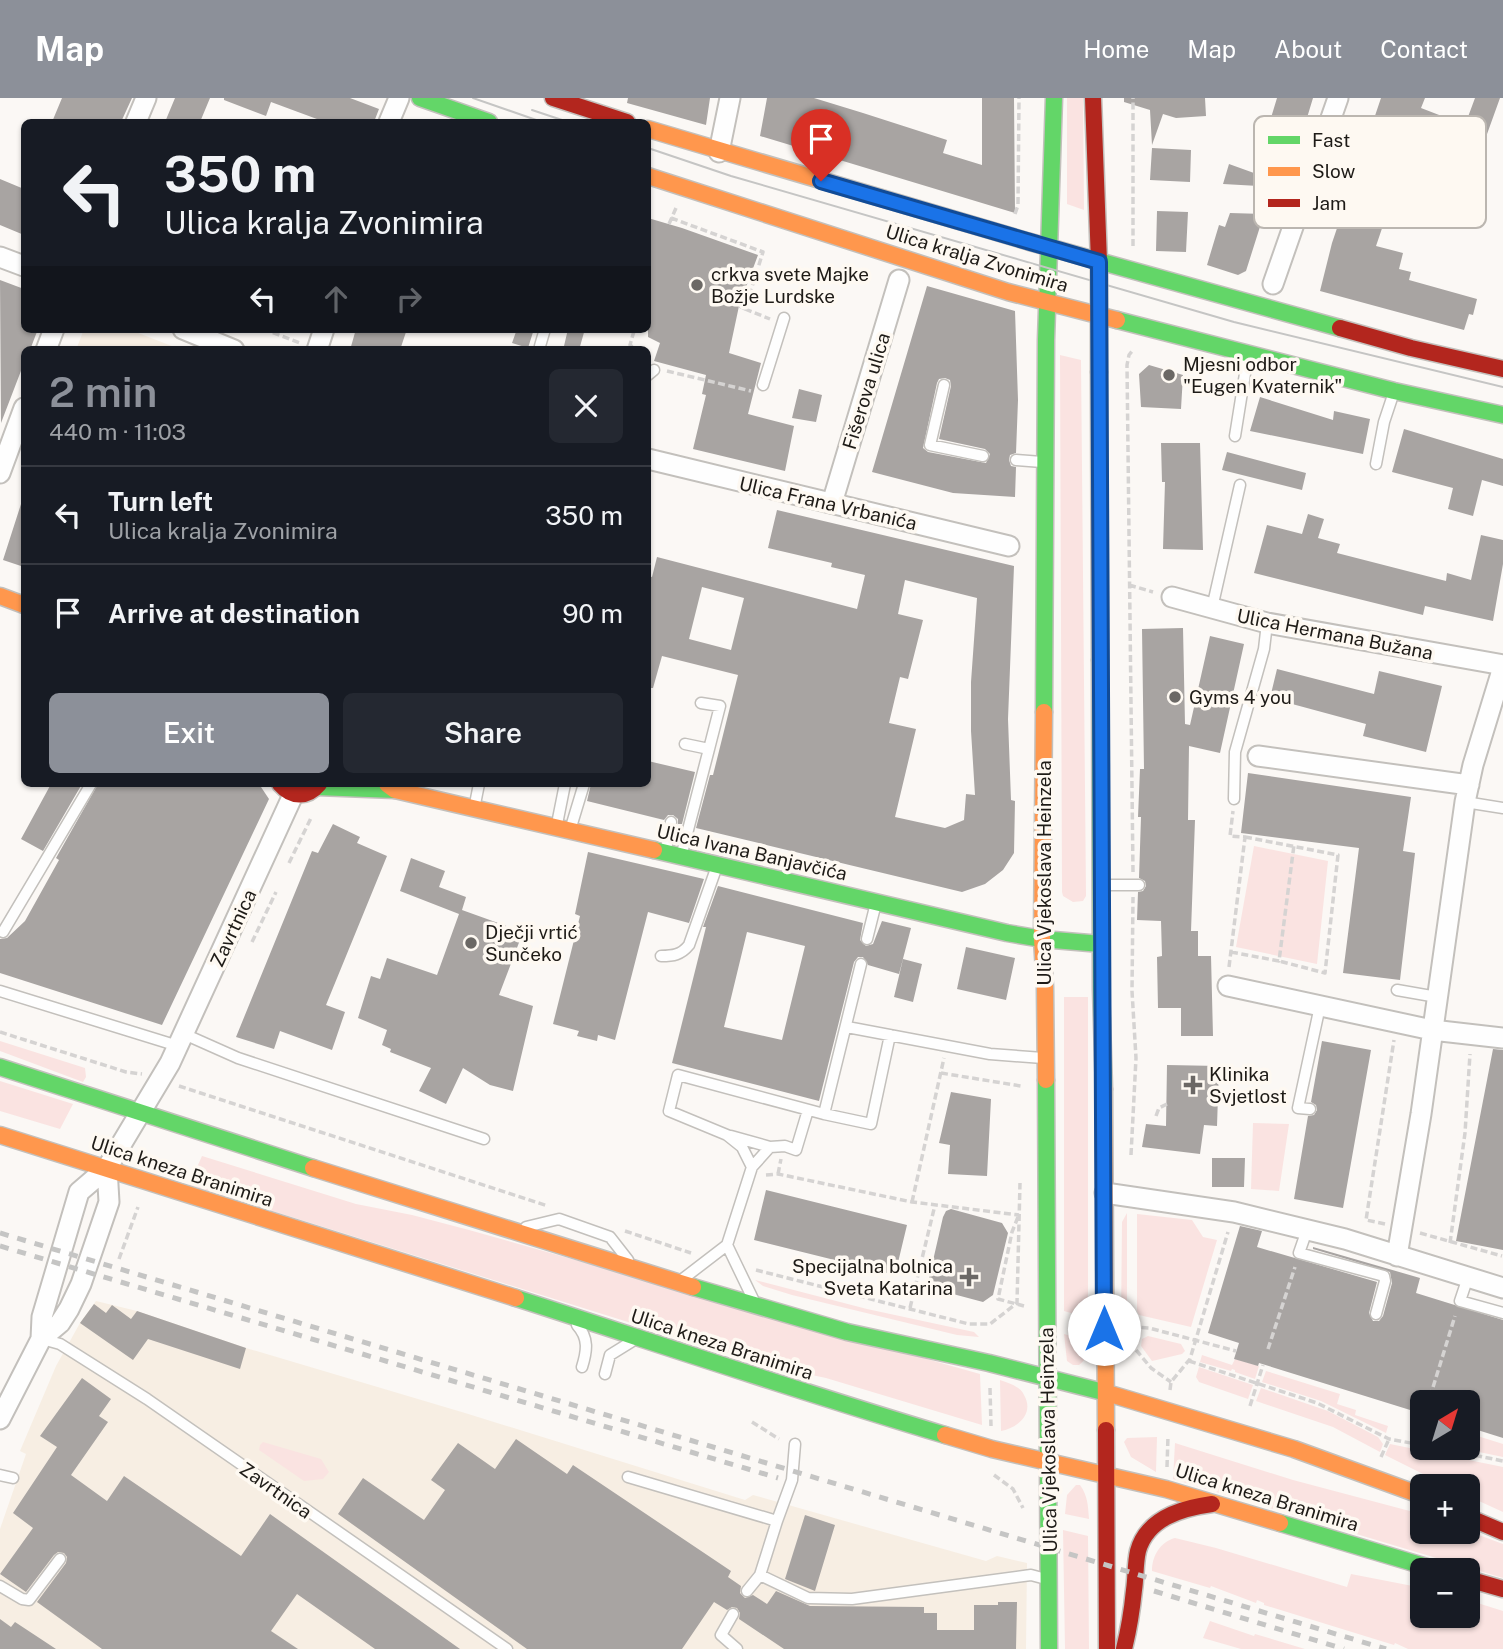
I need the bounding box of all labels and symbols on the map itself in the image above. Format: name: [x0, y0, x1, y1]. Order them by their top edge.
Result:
pin: [791, 109, 851, 181]
legend: [1254, 116, 1486, 228]
text: Fast: [1312, 129, 1350, 151]
text: Slow: [1312, 160, 1356, 182]
text: Jam: [1312, 192, 1346, 214]
street label: Ulica kralja Zvonimira: [883, 220, 1071, 296]
place label: crkva svete Majke Božje Lurdske: [711, 263, 869, 307]
marker: crkva svete Majke Božje Lurdske: [689, 277, 705, 293]
street label: Fišerova ulica: [838, 330, 894, 452]
place label: Mjesni odbor "Eugen Kvaternik": [1183, 353, 1342, 397]
marker: Mjesni odbor "Eugen Kvaternik": [1161, 367, 1177, 383]
street label: Ulica Frana Vrbanića: [737, 472, 919, 534]
street label: Ulica Hermana Bužana: [1235, 604, 1435, 664]
place label: Gyms 4 you: [1189, 686, 1292, 708]
marker: Gyms 4 you: [1167, 689, 1183, 705]
street label: Ulica Vjekoslava Heinzela: [1033, 760, 1055, 986]
street label: Ulica Ivana Banjavčića: [655, 819, 849, 885]
street label: Zavrtnica: [206, 886, 260, 970]
place label: Dječji vrtić Sunčeko: [485, 921, 578, 965]
marker: Dječji vrtić Sunčeko: [463, 935, 479, 951]
place label: Klinika Svjetlost: [1209, 1063, 1287, 1107]
marker: Klinika Svjetlost: [1183, 1075, 1203, 1095]
street label: Ulica kneza Branimira: [88, 1131, 276, 1211]
place label: Specijalna bolnica Sveta Katarina: [792, 1255, 953, 1299]
marker: Specijalna bolnica Sveta Katarina: [959, 1267, 979, 1287]
position arrow: [1067, 1292, 1141, 1366]
street label: Ulica kneza Branimira: [628, 1304, 816, 1384]
street label: Ulica Vjekoslava Heinzela: [1035, 1327, 1061, 1553]
north arrow: [1410, 1390, 1480, 1460]
street label: Zavrtnica: [236, 1457, 316, 1523]
street label: Ulica kneza Branimira: [1173, 1459, 1361, 1535]

